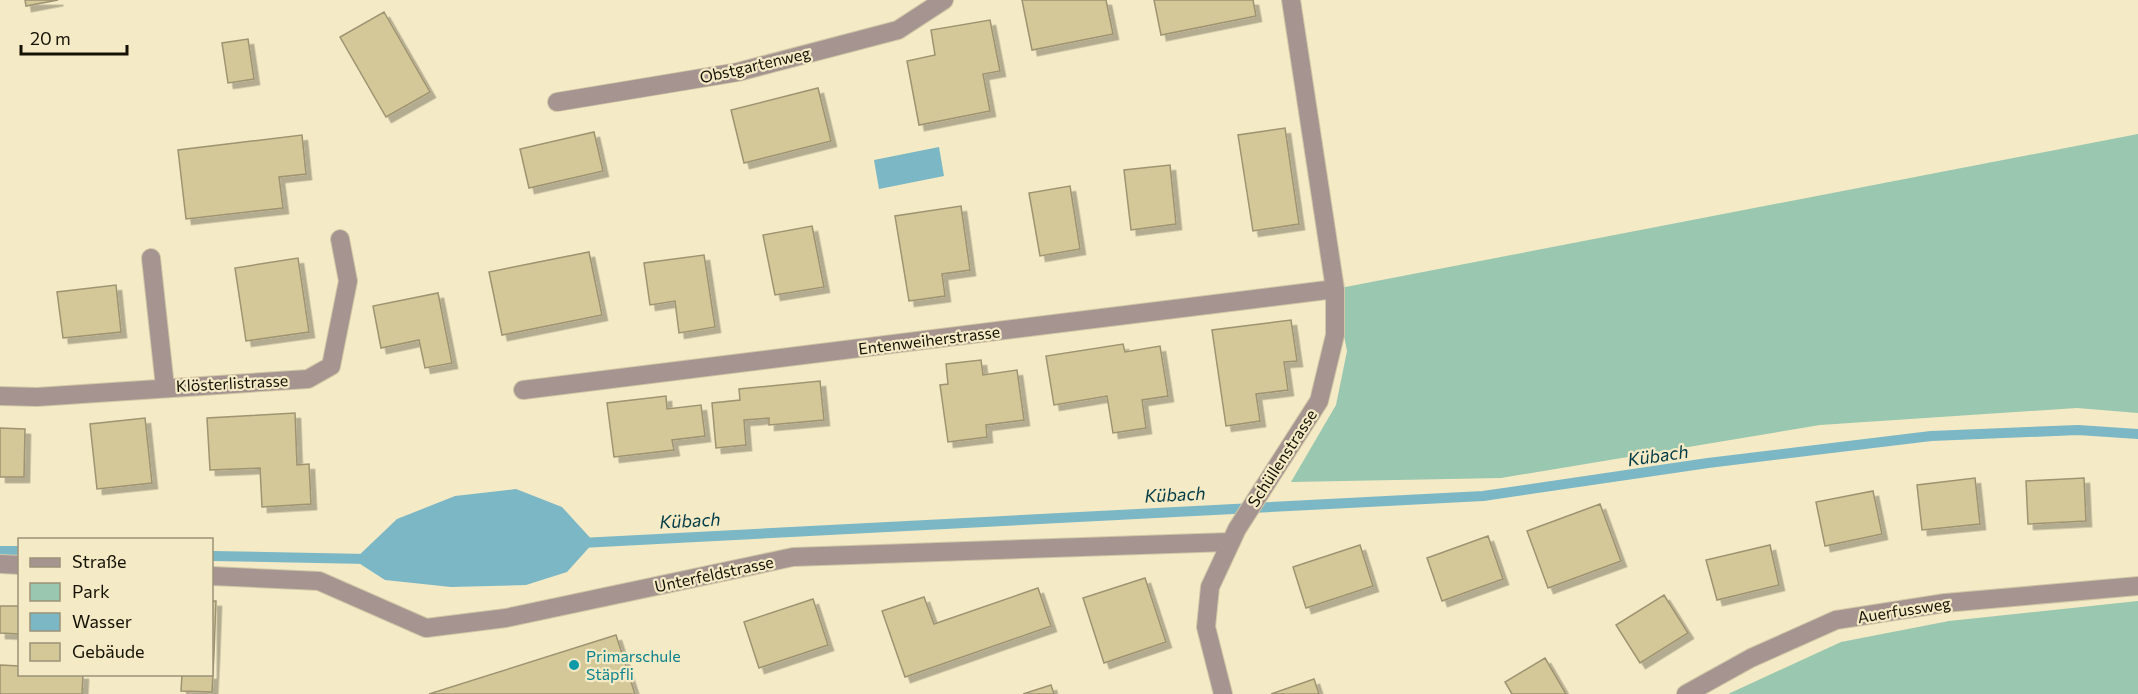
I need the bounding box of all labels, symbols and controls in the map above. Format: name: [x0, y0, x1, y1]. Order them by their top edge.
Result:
scale bar: [21, 18, 128, 56]
text: 20 m: [30, 27, 71, 49]
street label: Obstgartenweg: [698, 42, 812, 86]
street label: Entenweiherstrasse: [857, 321, 1001, 358]
street label: Klösterlistrasse: [175, 370, 289, 395]
street label: Schüllenstrasse: [1243, 405, 1320, 510]
water label: Kübach: [1626, 440, 1690, 470]
water label: Kübach: [1144, 481, 1206, 507]
water label: Kübach: [659, 507, 721, 533]
legend: [18, 538, 213, 676]
text: Straße: [72, 550, 127, 572]
street label: Unterfeldstrasse: [653, 552, 775, 595]
text: Park: [72, 580, 110, 602]
street label: Auerfussweg: [1856, 593, 1952, 626]
text: Wasser: [72, 610, 132, 632]
text: Gebäude: [72, 640, 145, 662]
place label: Primarschule Stäpfli: [586, 646, 681, 683]
marker: Primarschule Stäpfli: [567, 658, 581, 672]

